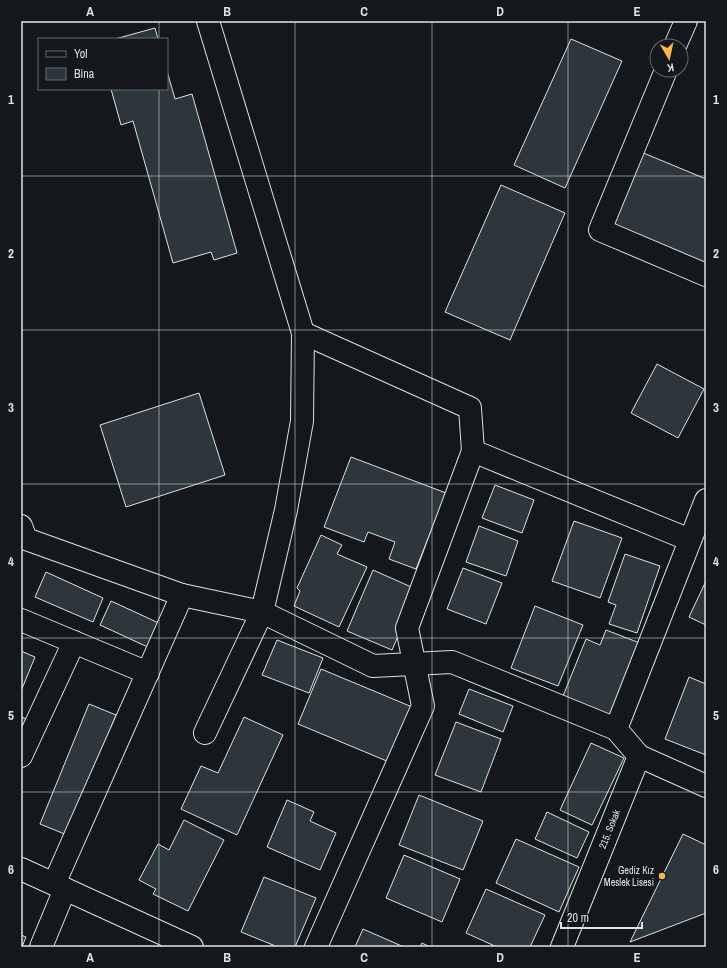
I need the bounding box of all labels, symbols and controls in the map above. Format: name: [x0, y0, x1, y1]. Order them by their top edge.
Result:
text: A: [86, 3, 94, 20]
text: B: [223, 3, 231, 20]
text: C: [360, 3, 368, 20]
text: D: [496, 3, 504, 20]
text: E: [633, 3, 641, 20]
legend: [38, 38, 168, 90]
north arrow: [649, 38, 689, 78]
text: Yol: [74, 46, 87, 62]
text: K: [666, 60, 675, 75]
text: Bina: [74, 66, 95, 82]
text: 1: [8, 91, 14, 108]
text: 1: [713, 91, 719, 108]
text: 2: [8, 245, 14, 262]
text: 2: [713, 245, 719, 262]
text: 3: [8, 399, 14, 416]
text: 3: [713, 399, 719, 416]
text: 4: [8, 553, 14, 570]
text: 4: [713, 553, 719, 570]
text: 5: [8, 707, 14, 724]
text: 5: [713, 707, 719, 724]
street label: 215. Sokak: [596, 807, 624, 851]
text: 6: [8, 861, 14, 878]
text: 6: [713, 861, 719, 878]
place label: Gediz Kız Meslek Lisesi: [604, 864, 654, 889]
marker: Gediz Kız Meslek Lisesi: [657, 871, 667, 881]
scale bar: [561, 904, 642, 930]
text: 20 m: [567, 910, 589, 926]
text: A: [86, 949, 94, 966]
text: B: [223, 949, 231, 966]
text: C: [360, 949, 368, 966]
text: D: [496, 949, 504, 966]
text: E: [633, 949, 641, 966]

